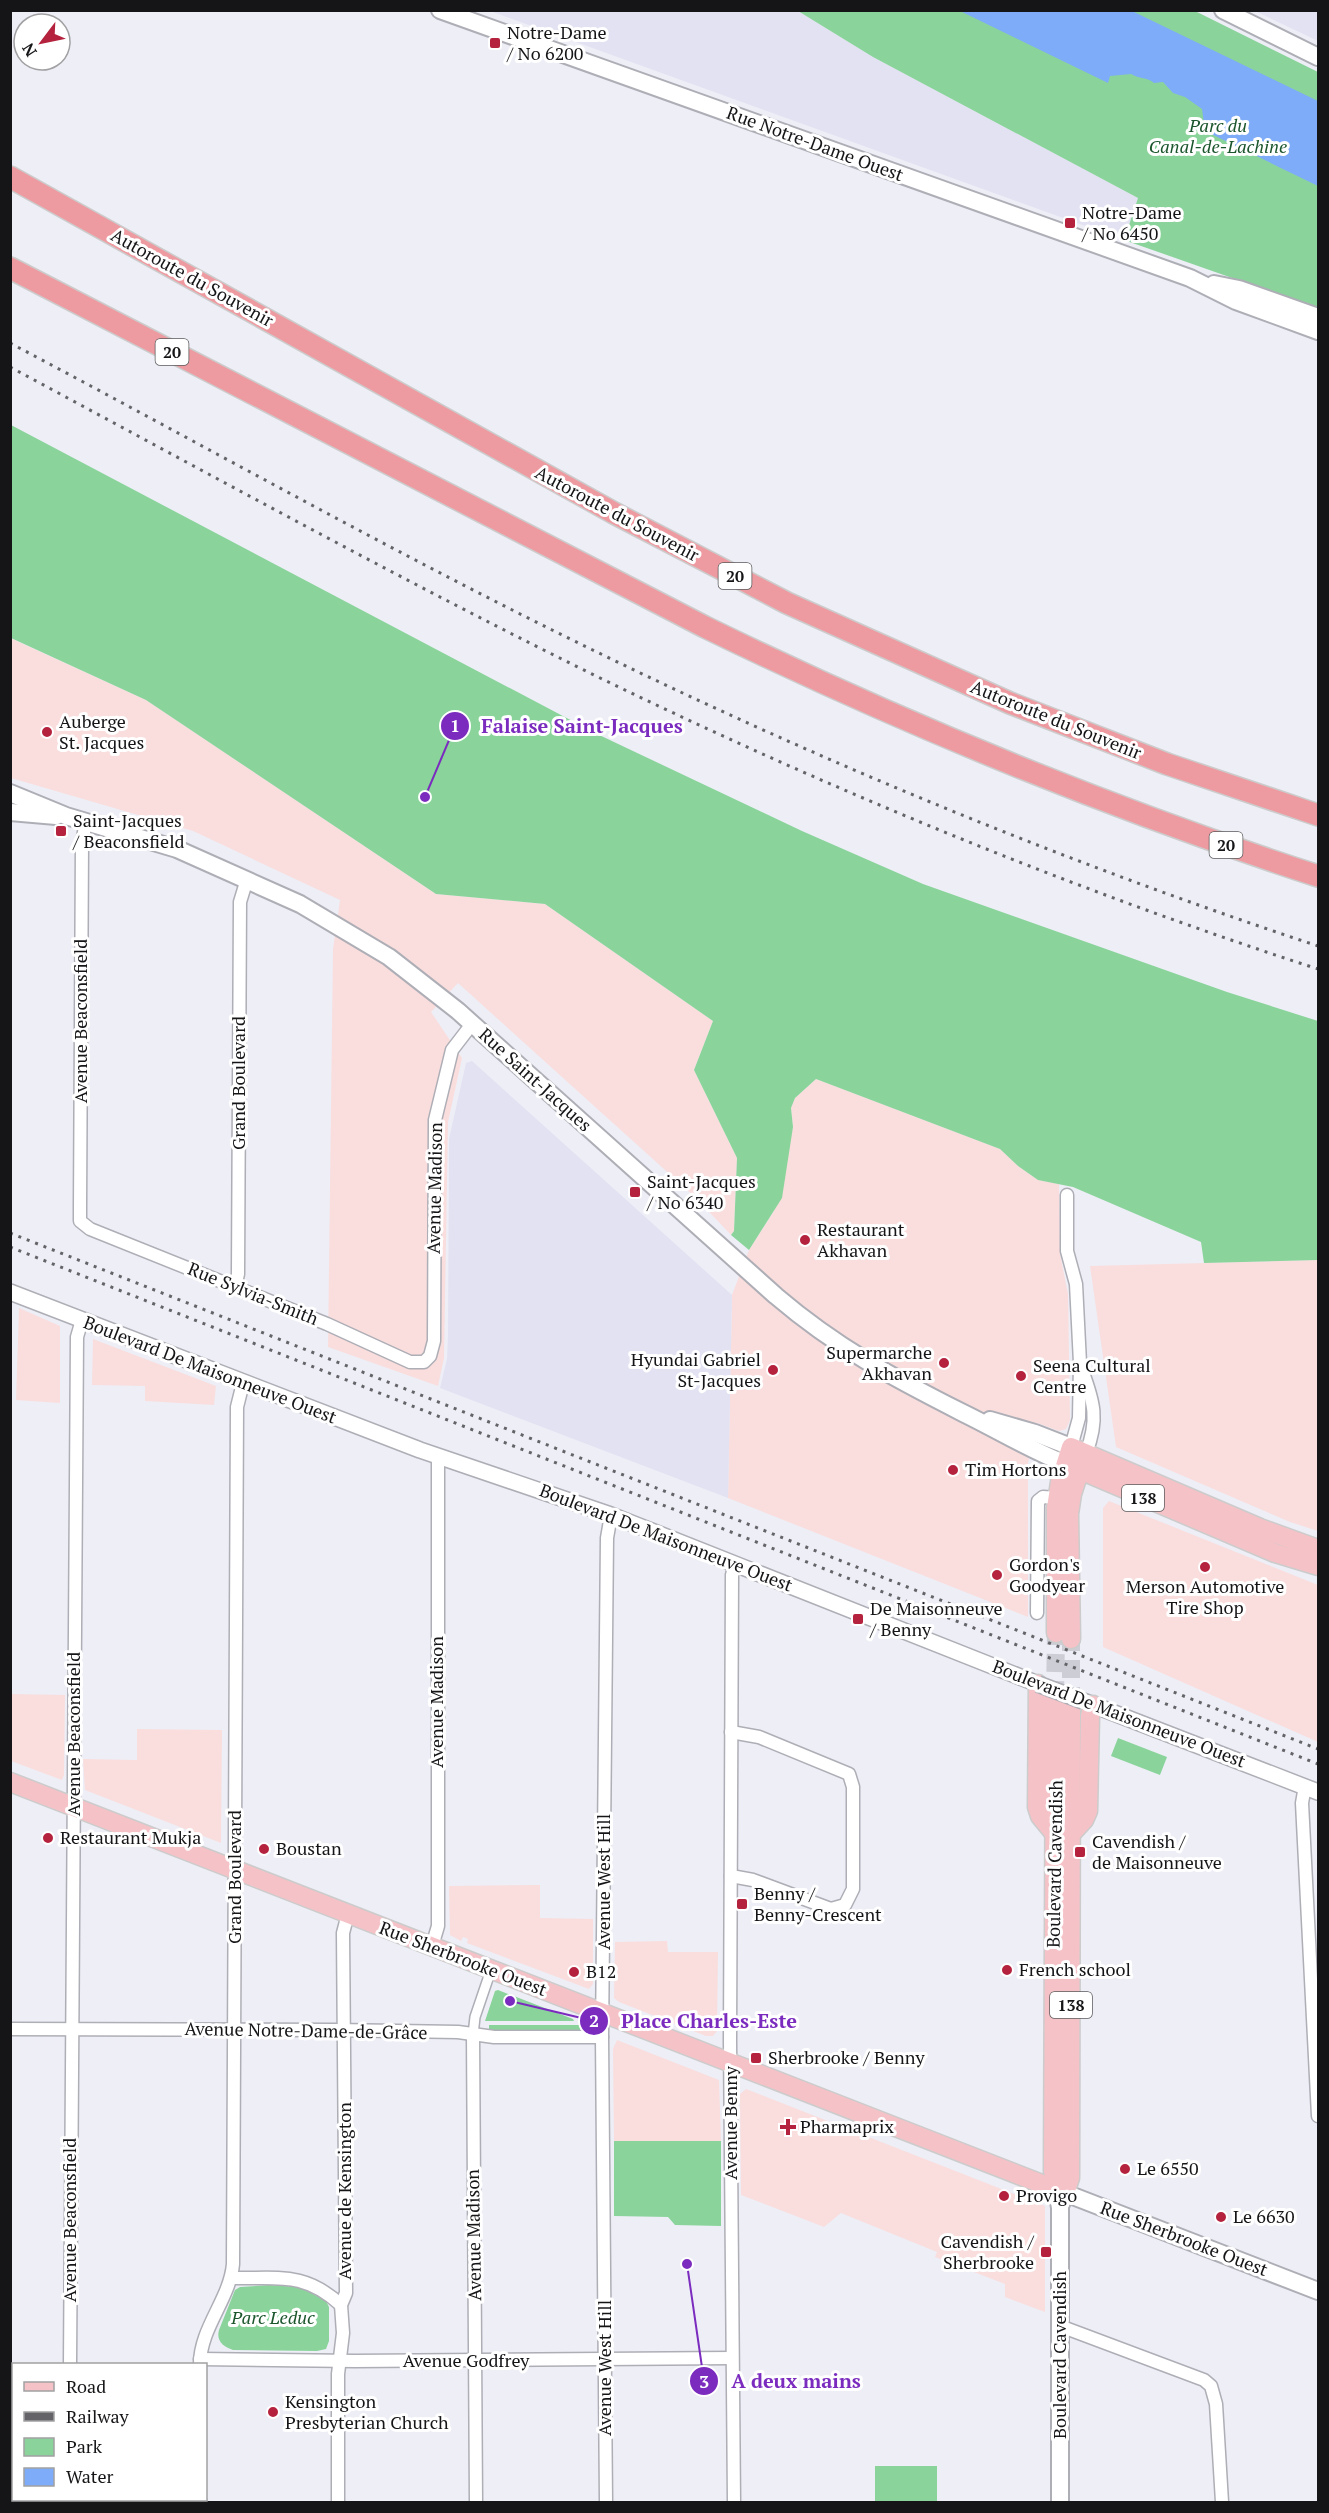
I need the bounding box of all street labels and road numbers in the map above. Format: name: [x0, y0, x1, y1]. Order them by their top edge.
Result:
street label: Rue Notre-Dame Ouest: [724, 100, 907, 186]
street label: Autoroute du Souvenir: [107, 222, 278, 332]
road number: 20: [156, 339, 188, 365]
street label: Autoroute du Souvenir: [531, 460, 704, 566]
road number: 20: [718, 563, 752, 589]
street label: Autoroute du Souvenir: [967, 674, 1145, 764]
road number: 20: [1210, 832, 1242, 858]
street label: Avenue Beaconsfield: [68, 939, 92, 1103]
street label: Grand Boulevard: [226, 1016, 250, 1150]
street label: Rue Saint-Jacques: [474, 1022, 597, 1136]
street label: Avenue Madison: [421, 1122, 447, 1254]
street label: Rue Sylvia-Smith: [185, 1256, 322, 1330]
street label: Boulevard De Maisonneuve Ouest: [80, 1310, 341, 1429]
street label: Boulevard De Maisonneuve Ouest: [536, 1478, 797, 1597]
road number: 138: [1122, 1485, 1164, 1511]
street label: Avenue Madison: [424, 1636, 448, 1768]
street label: Avenue Beaconsfield: [61, 1652, 85, 1816]
street label: Boulevard De Maisonneuve Ouest: [989, 1654, 1250, 1773]
street label: Boulevard Cavendish: [1041, 1779, 1067, 1948]
street label: Grand Boulevard: [222, 1810, 246, 1944]
street label: Avenue West Hill: [591, 1814, 615, 1950]
street label: Rue Sherbrooke Ouest: [376, 1915, 551, 2001]
road number: 138: [1050, 1992, 1092, 2018]
street label: Avenue Notre-Dame-de-Grâce: [184, 2016, 428, 2044]
street label: Avenue Benny: [718, 2065, 742, 2180]
street label: Avenue de Kensington: [332, 2102, 356, 2280]
street label: Avenue Beaconsfield: [57, 2138, 81, 2302]
street label: Avenue Madison: [460, 2169, 486, 2301]
street label: Rue Sherbrooke Ouest: [1097, 2195, 1272, 2281]
street label: Boulevard Cavendish: [1047, 2271, 1071, 2439]
street label: Avenue West Hill: [592, 2300, 616, 2436]
street label: Avenue Godfrey: [403, 2348, 530, 2372]

